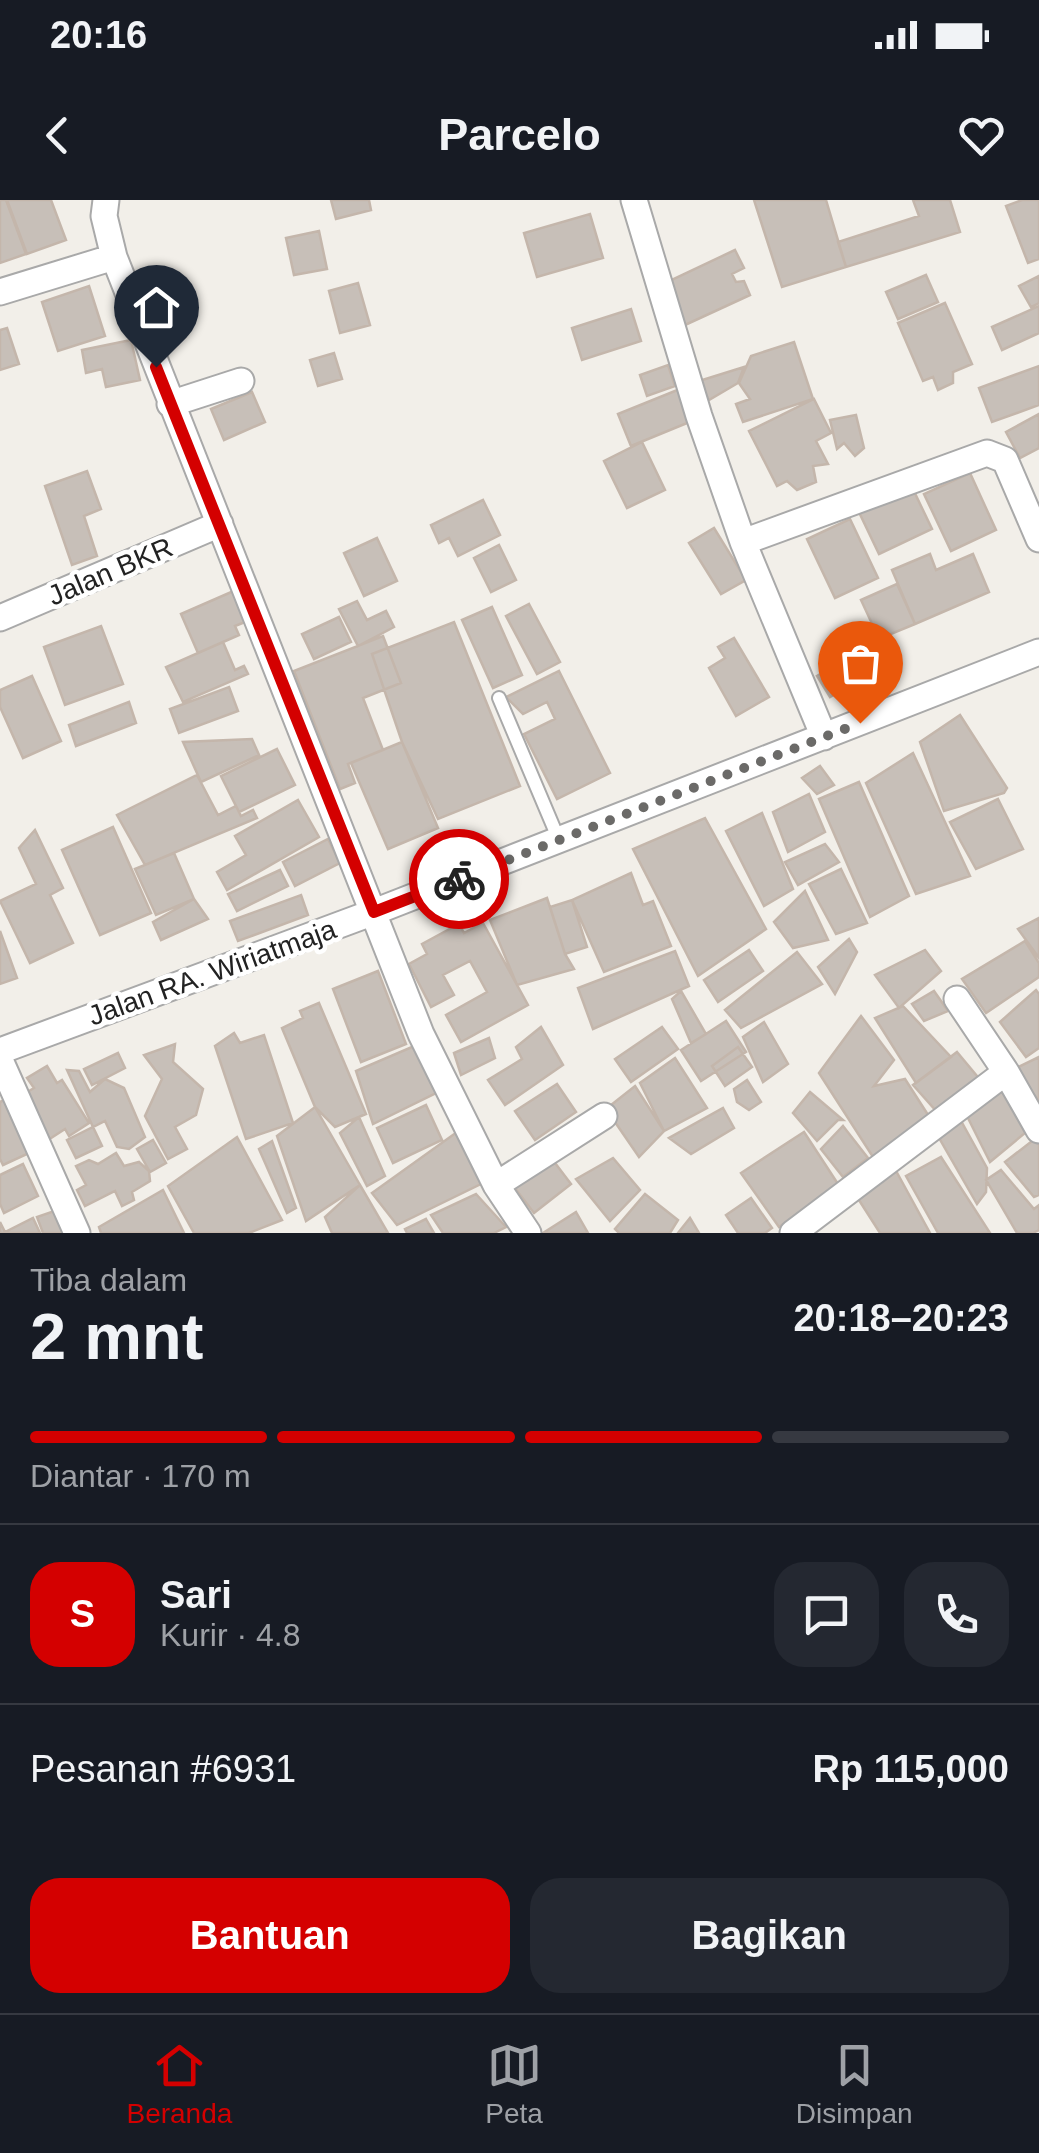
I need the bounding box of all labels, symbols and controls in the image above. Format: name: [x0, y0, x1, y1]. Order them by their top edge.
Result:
text: 20:16: [50, 14, 147, 56]
icon: back: [30, 108, 85, 163]
icon: heart: [954, 108, 1009, 163]
text: Parcelo: [438, 109, 601, 160]
pin: [114, 265, 199, 368]
icon: home: [129, 280, 184, 335]
street label: Jalan BKR: [43, 531, 177, 612]
pin: [818, 621, 903, 724]
icon: bag: [833, 636, 888, 691]
courier: [409, 829, 509, 929]
icon: bike: [432, 852, 487, 907]
street label: Jalan RA. Wiriatmaja: [84, 913, 341, 1032]
text: Tiba dalam: [30, 1262, 187, 1298]
text: 20:18–20:23: [793, 1297, 1009, 1339]
text: 2 mnt: [30, 1300, 203, 1373]
text: Diantar · 170 m: [30, 1458, 251, 1494]
button: chat: [774, 1562, 879, 1667]
button: phone: [904, 1562, 1009, 1667]
text: Sari: [160, 1574, 232, 1616]
text: S: [70, 1593, 95, 1635]
text: Kurir · 4.8: [160, 1617, 300, 1653]
text: Pesanan #6931: [30, 1748, 296, 1790]
text: Rp 115,000: [813, 1748, 1009, 1790]
button: Bantuan: [30, 1878, 510, 1993]
button: Bagikan: [530, 1878, 1009, 1993]
tab: Beranda: [126, 2038, 232, 2130]
tab: Peta: [485, 2038, 543, 2130]
tab: Disimpan: [796, 2038, 913, 2130]

